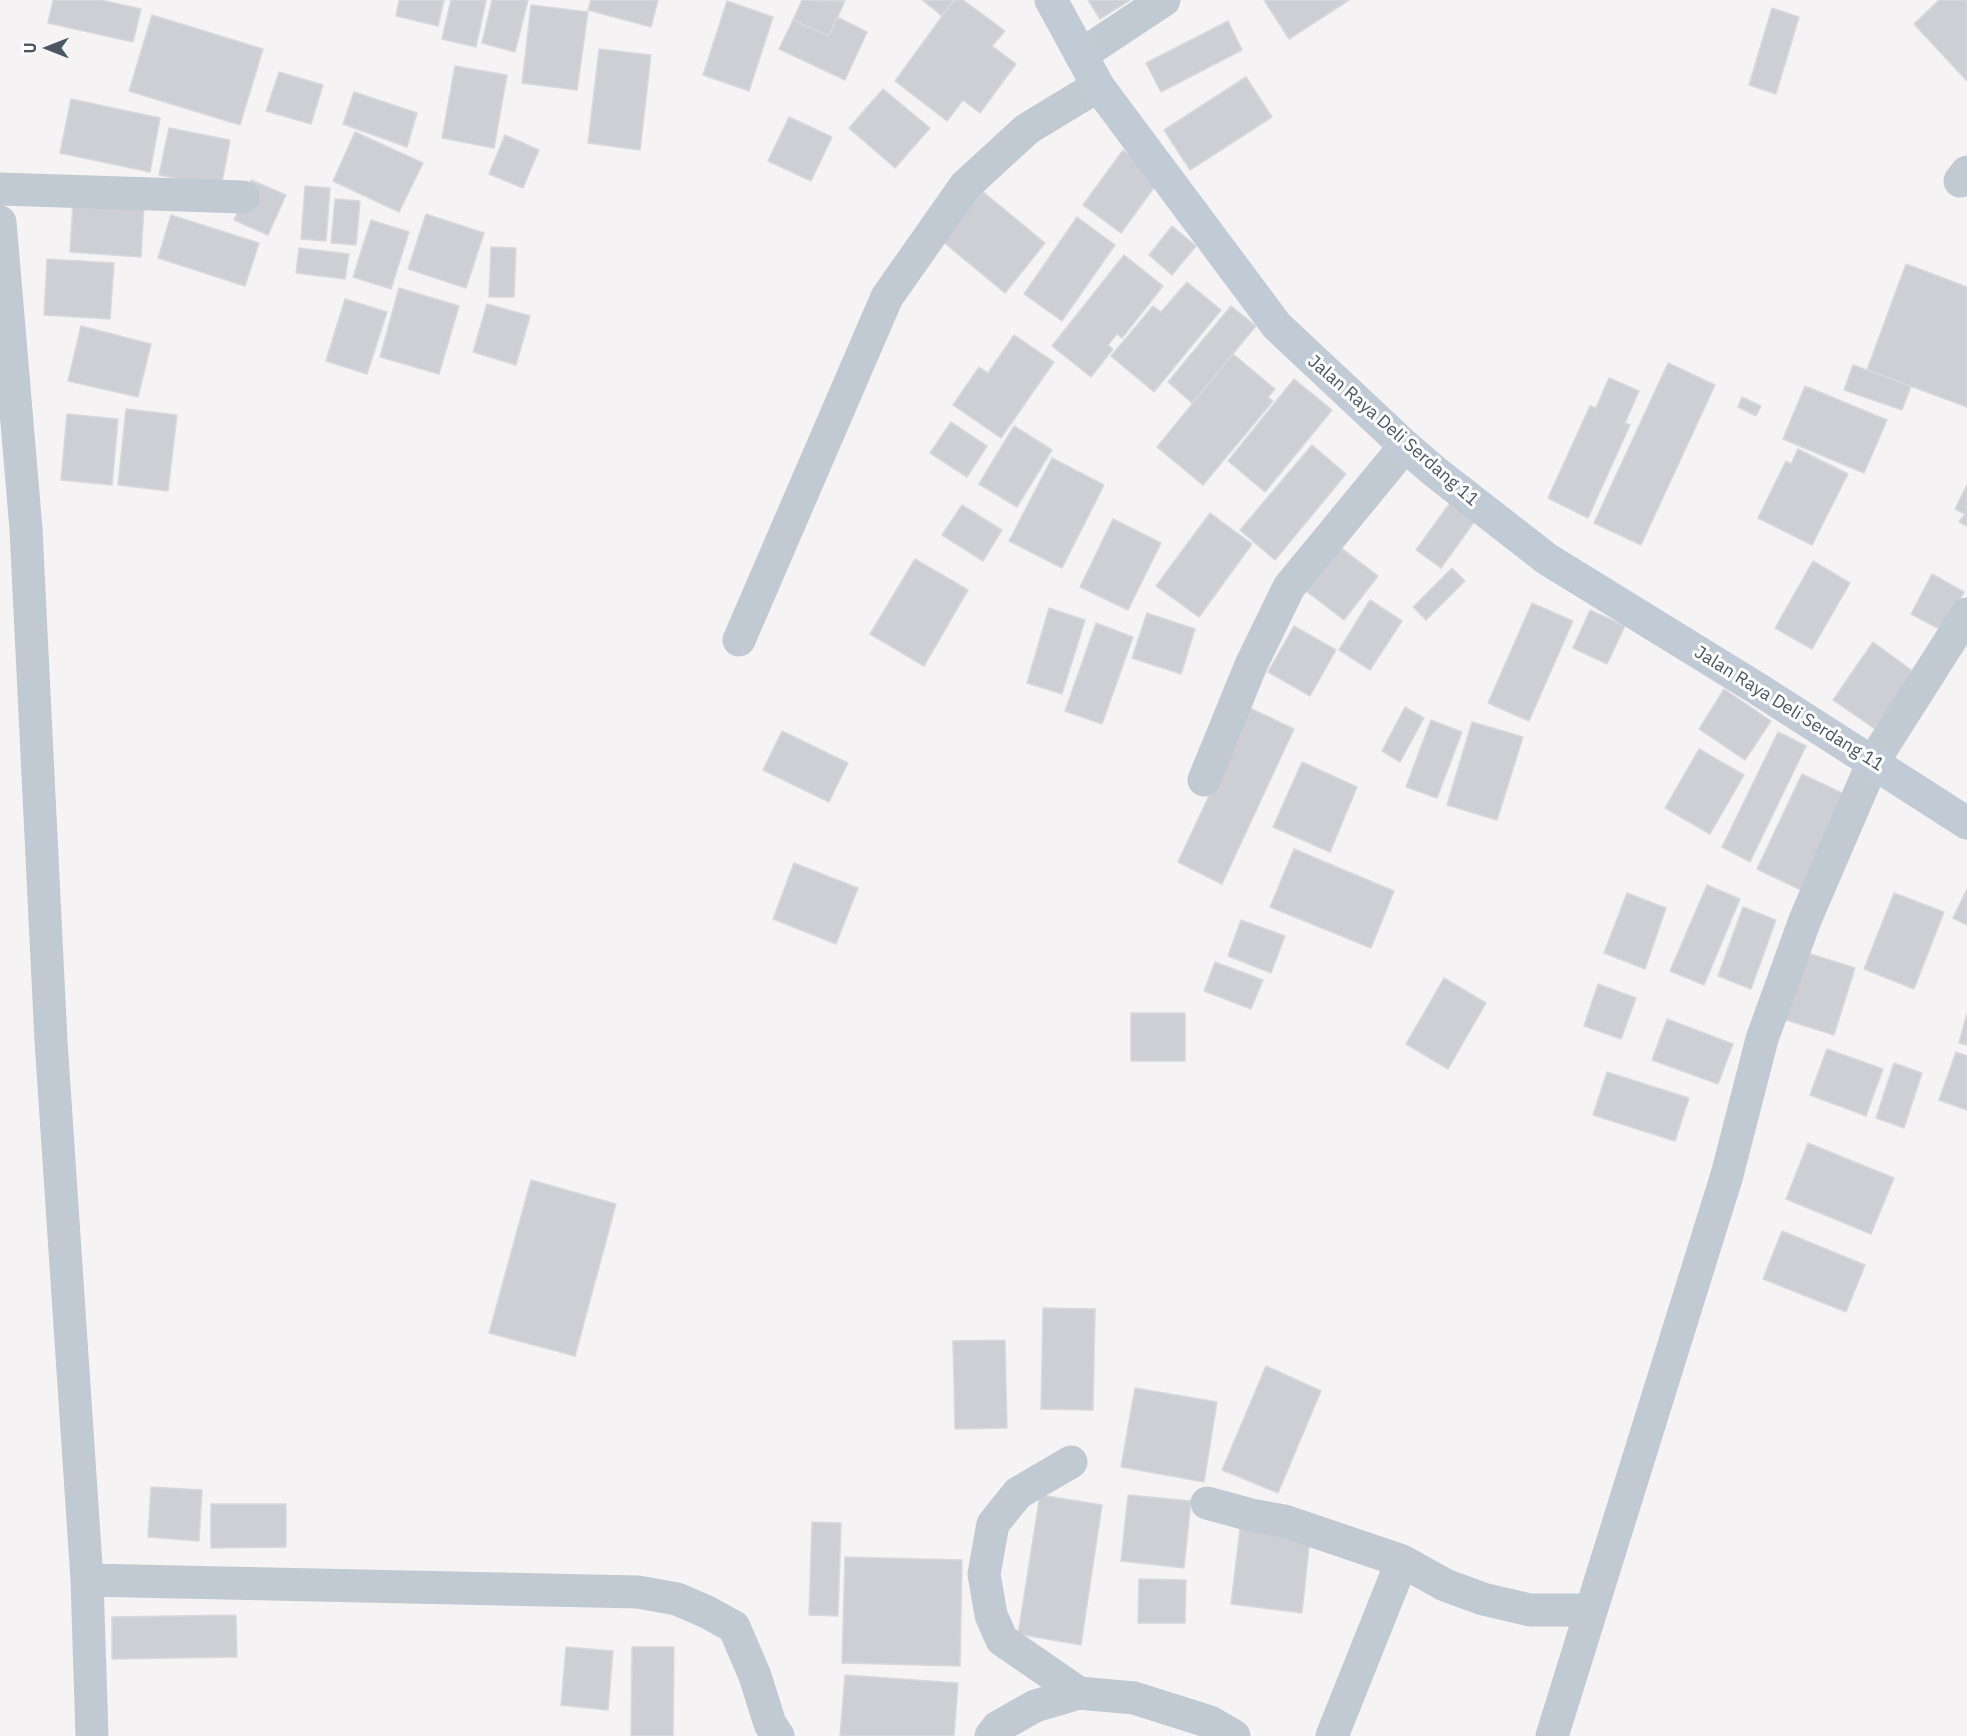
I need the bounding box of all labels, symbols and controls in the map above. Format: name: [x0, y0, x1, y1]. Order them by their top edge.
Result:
north arrow: [18, 18, 78, 78]
text: U: [20, 42, 40, 54]
street label: Jalan Raya Deli Serdang 11: [1303, 351, 1483, 511]
street label: Jalan Raya Deli Serdang 11: [1690, 642, 1888, 776]

